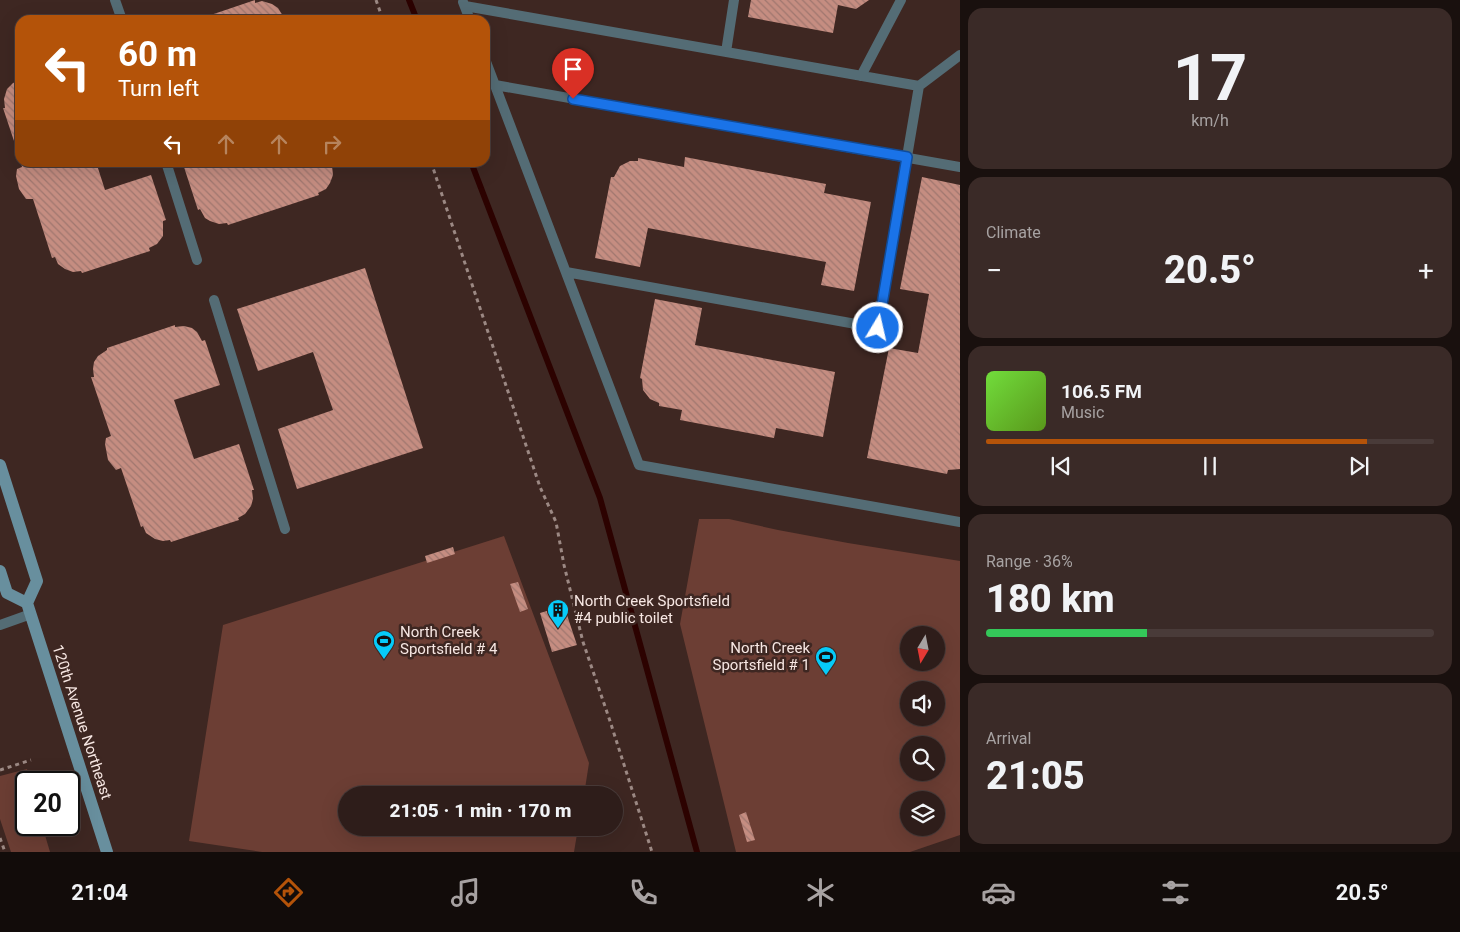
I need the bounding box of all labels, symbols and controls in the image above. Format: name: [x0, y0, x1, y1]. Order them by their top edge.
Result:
text: 60 m: [118, 34, 197, 75]
icon: left: [35, 35, 100, 100]
text: 17: [1173, 40, 1247, 116]
pin: [552, 48, 594, 99]
icon: arrive: [559, 55, 587, 83]
text: Turn left: [118, 76, 199, 101]
text: km/h: [1191, 111, 1229, 130]
icon: left: [159, 130, 187, 158]
icon: ahead: [212, 130, 240, 158]
icon: ahead: [265, 130, 293, 158]
icon: right: [318, 130, 346, 158]
text: Climate: [986, 223, 1041, 242]
text: 20.5°: [1164, 248, 1256, 292]
text: −: [986, 254, 1002, 287]
text: +: [1418, 254, 1434, 287]
position arrow: [851, 301, 903, 353]
text: 106.5 FM: [1061, 380, 1142, 403]
text: Music: [1061, 403, 1104, 422]
icon: previous: [1047, 452, 1075, 480]
icon: pause: [1196, 452, 1224, 480]
icon: next: [1345, 452, 1373, 480]
text: Range · 36%: [986, 552, 1073, 571]
text: 180 km: [986, 577, 1115, 621]
place label: North Creek Sportsfield #4 public toilet: [574, 592, 730, 627]
building icon: North Creek Sportsfield #4 public toilet: [546, 598, 570, 629]
place label: North Creek Sportsfield # 4: [400, 623, 498, 658]
north arrow: [900, 626, 945, 671]
map controls: [900, 626, 945, 836]
sports icon: North Creek Sportsfield # 4: [372, 629, 396, 660]
place label: North Creek Sportsfield # 1: [713, 639, 810, 674]
street label: 120th Avenue Northeast: [48, 642, 116, 802]
sports icon: North Creek Sportsfield # 1: [814, 645, 838, 676]
button: sound: [900, 681, 945, 726]
text: Arrival: [986, 729, 1031, 748]
button: search: [900, 736, 945, 781]
text: 21:05: [986, 754, 1085, 798]
speed limit sign: 20: [15, 771, 80, 836]
button: layers: [900, 791, 945, 836]
text: 21:05 · 1 min · 170 m: [389, 799, 572, 822]
icon: directions: [271, 875, 306, 910]
icon: music: [448, 875, 483, 910]
icon: phone: [626, 875, 661, 910]
icon: climate: [803, 875, 838, 910]
icon: car: [981, 875, 1016, 910]
icon: filters: [1158, 875, 1193, 910]
text: 21:04: [71, 880, 128, 905]
text: 20.5°: [1336, 880, 1389, 905]

